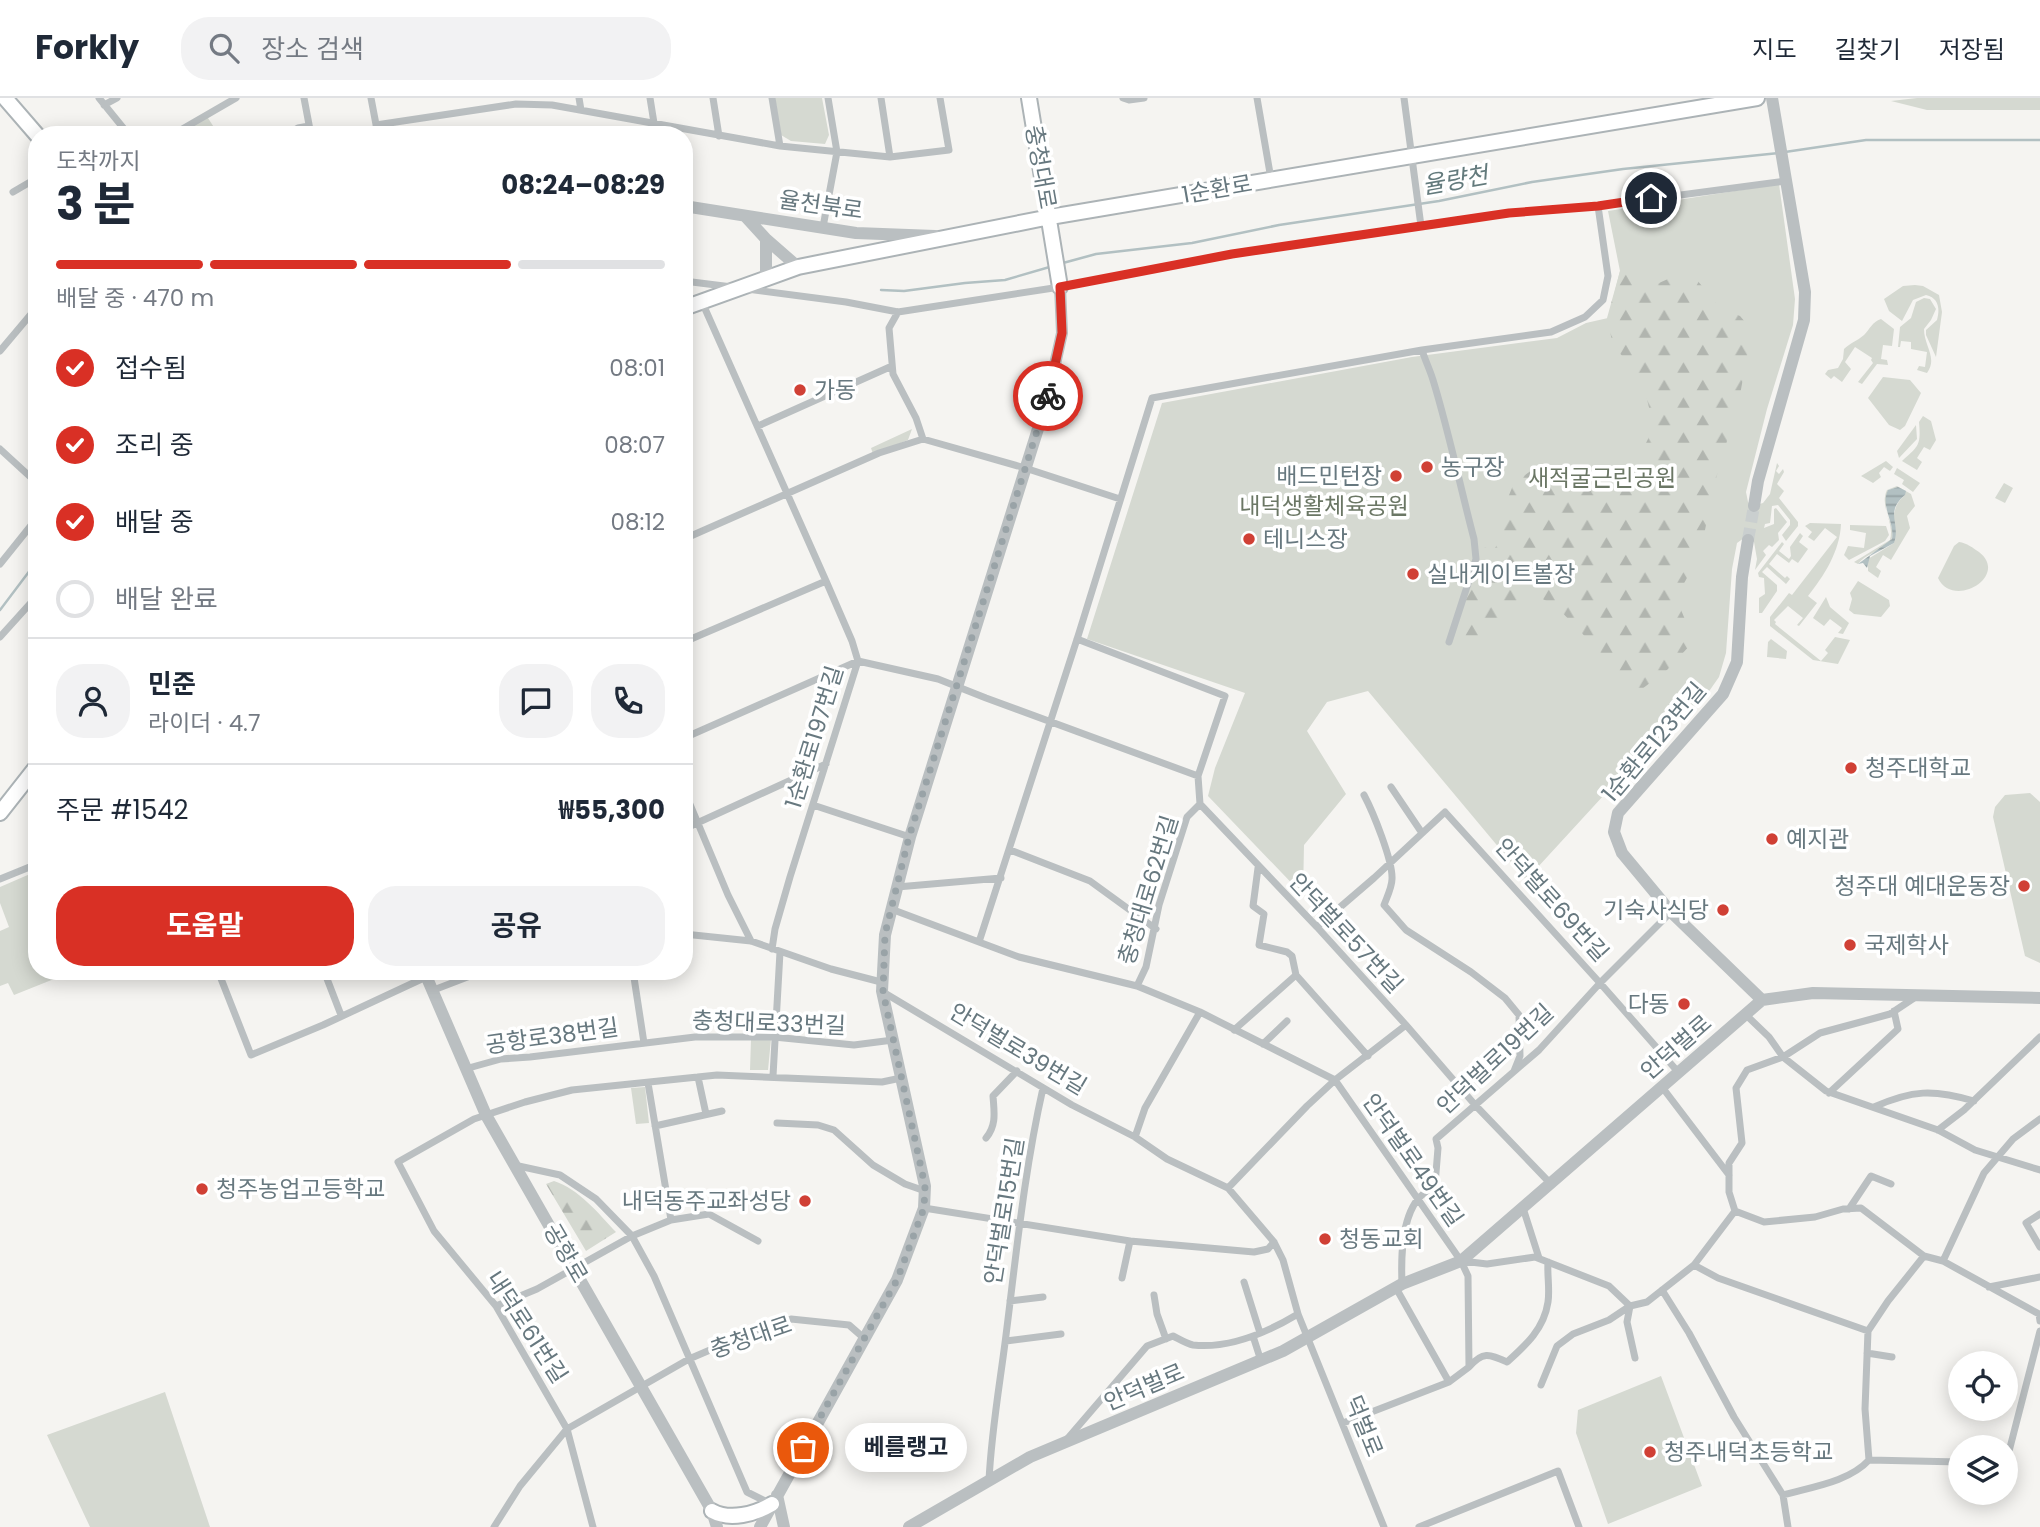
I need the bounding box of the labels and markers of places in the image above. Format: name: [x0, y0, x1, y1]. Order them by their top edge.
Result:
pin: [1621, 168, 1681, 228]
place label: 가동: [814, 374, 856, 406]
marker: 가동: [792, 382, 808, 398]
place label: 농구장: [1441, 451, 1504, 483]
marker: 농구장: [1419, 459, 1435, 475]
place label: 배드민턴장: [1276, 460, 1382, 492]
marker: 배드민턴장: [1388, 468, 1404, 484]
place label: 테니스장: [1263, 523, 1348, 555]
marker: 테니스장: [1241, 531, 1257, 547]
place label: 실내게이트볼장: [1427, 558, 1575, 590]
marker: 실내게이트볼장: [1405, 566, 1421, 582]
place label: 청주대학교: [1865, 752, 1971, 784]
marker: 청주대학교: [1843, 760, 1859, 776]
place label: 예지관: [1786, 823, 1849, 855]
marker: 예지관: [1764, 831, 1780, 847]
place label: 청주대 예대운동장: [1835, 870, 2010, 902]
marker: 청주대 예대운동장: [2016, 878, 2032, 894]
place label: 기숙사식당: [1603, 894, 1709, 926]
marker: 기숙사식당: [1715, 902, 1731, 918]
place label: 국제학사: [1864, 929, 1949, 961]
marker: 국제학사: [1842, 937, 1858, 953]
place label: 다동: [1628, 988, 1670, 1020]
marker: 다동: [1676, 996, 1692, 1012]
place label: 청주농업고등학교: [216, 1173, 385, 1205]
marker: 청주농업고등학교: [194, 1181, 210, 1197]
place label: 내덕동주교좌성당: [622, 1185, 791, 1217]
marker: 내덕동주교좌성당: [797, 1193, 813, 1209]
place label: 청동교회: [1339, 1223, 1424, 1255]
marker: 청동교회: [1317, 1231, 1333, 1247]
pin: [773, 1418, 833, 1478]
callout: 베를랭고: [845, 1424, 968, 1472]
place label: 청주내덕초등학교: [1664, 1436, 1833, 1468]
marker: 청주내덕초등학교: [1642, 1444, 1658, 1460]

